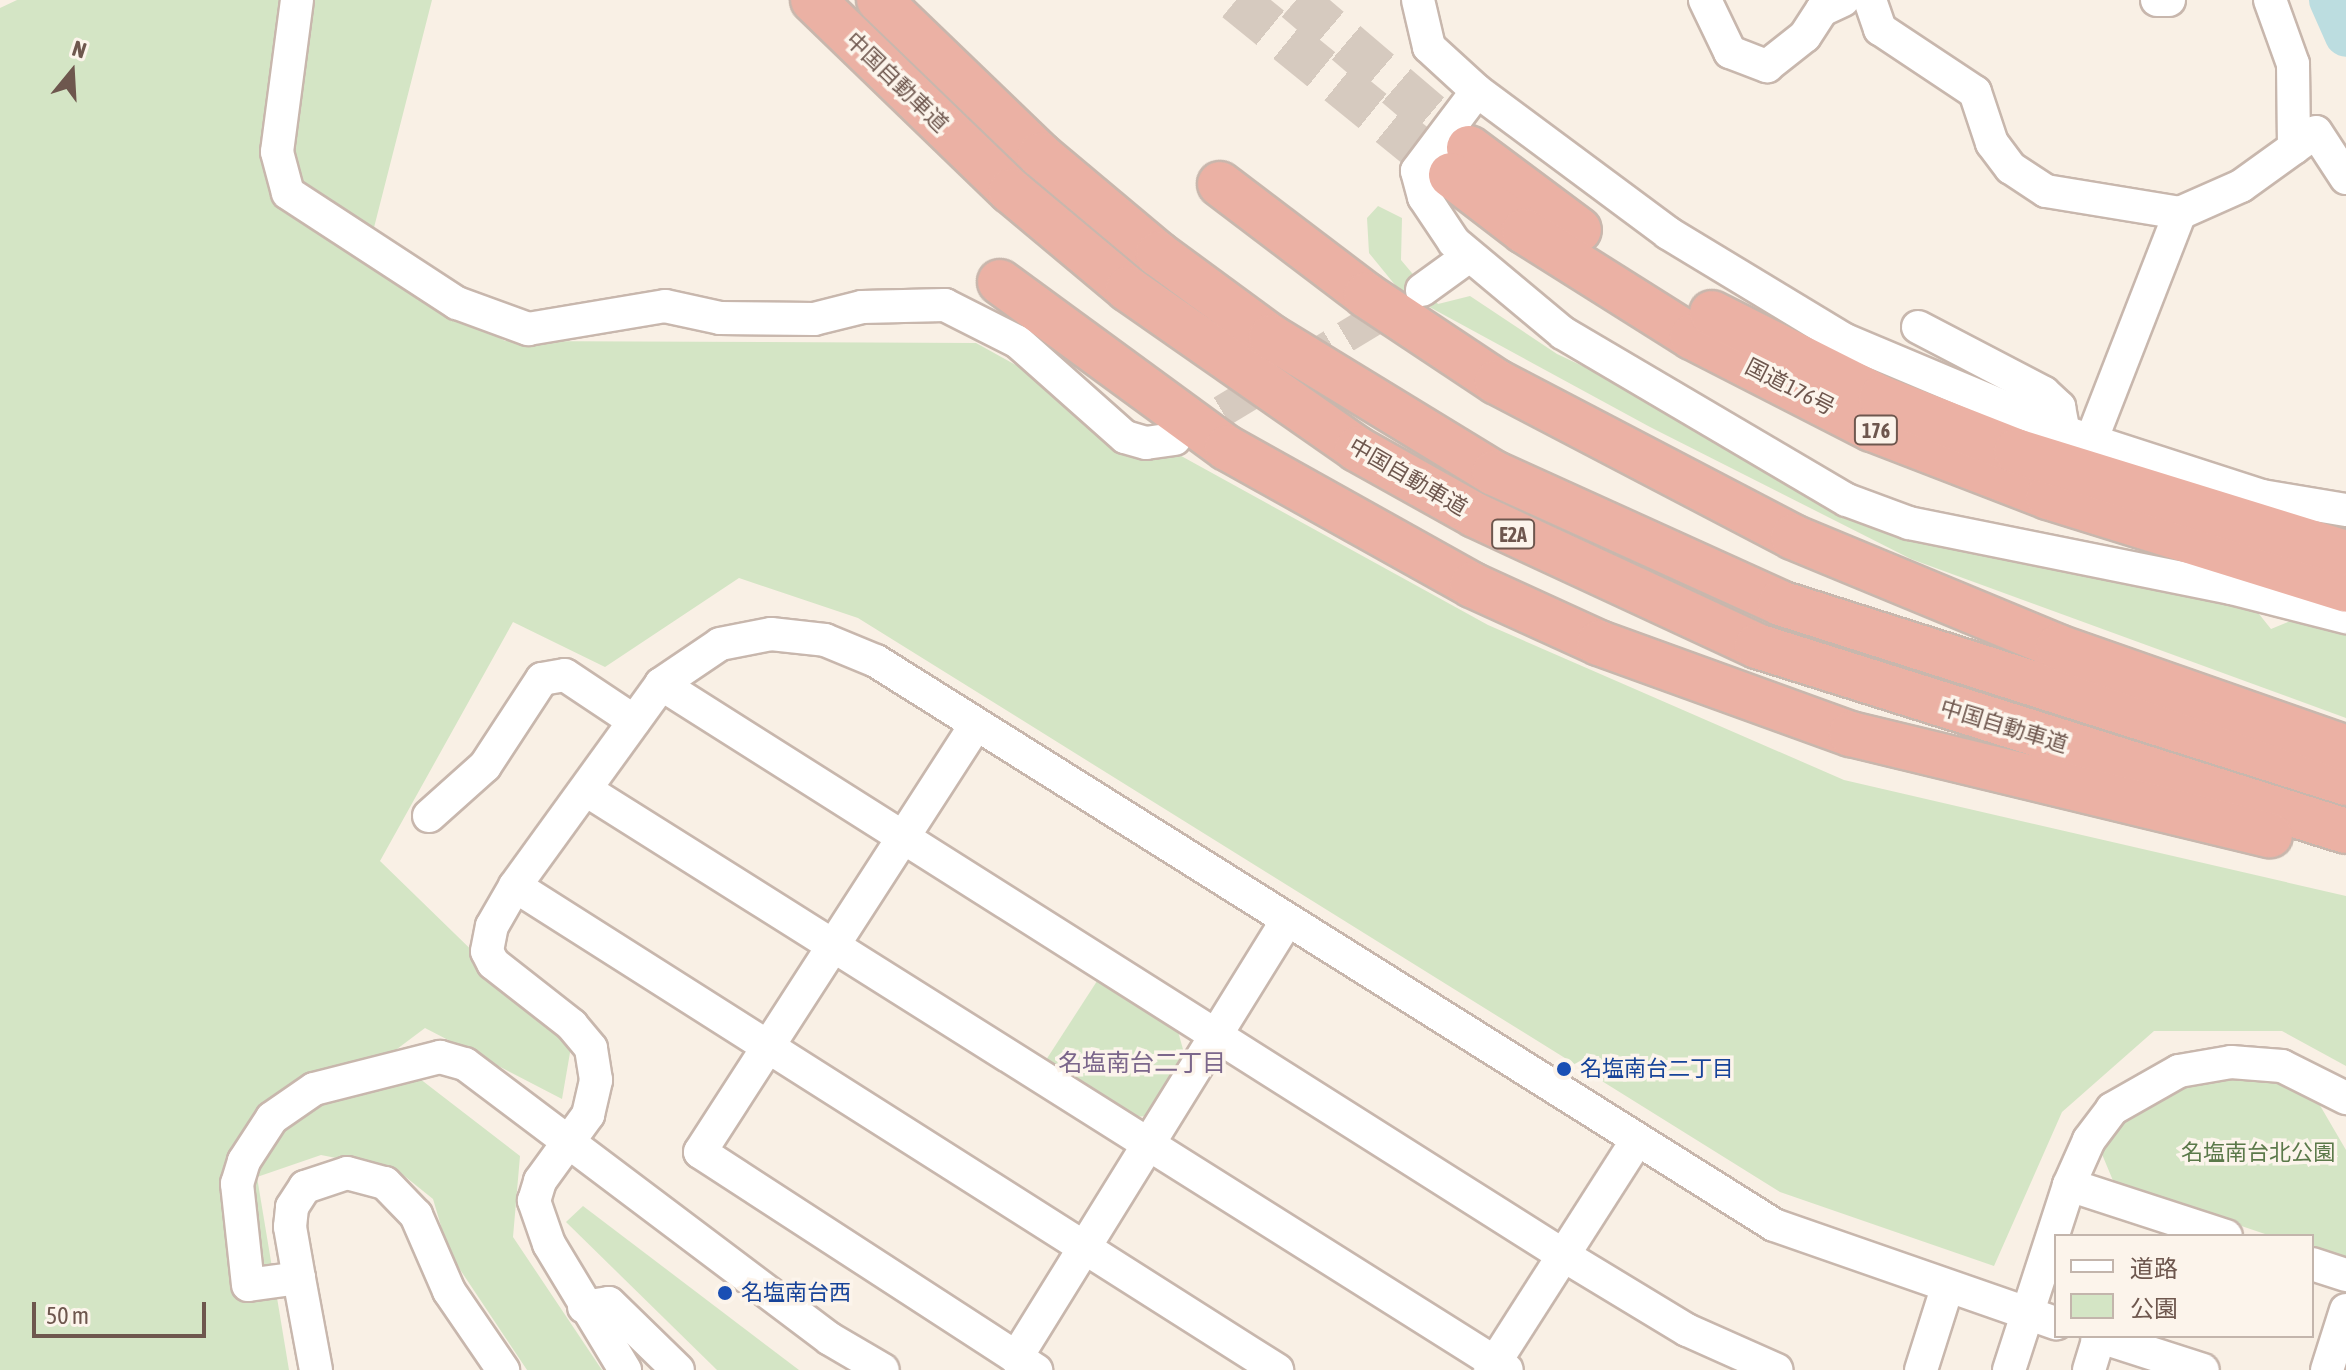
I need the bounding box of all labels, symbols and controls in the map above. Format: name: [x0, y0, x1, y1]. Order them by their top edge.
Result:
street label: 中国自動車道: [840, 27, 954, 137]
north arrow: [32, 32, 112, 112]
text: N: [69, 35, 90, 64]
street label: 国道176号: [1741, 353, 1839, 421]
road number: 176: [1852, 414, 1900, 446]
street label: 中国自動車道: [1344, 433, 1472, 521]
road number: E2A: [1491, 518, 1535, 550]
street label: 中国自動車道: [1937, 694, 2071, 758]
district label: 名塩南台二丁目: [1058, 1049, 1226, 1077]
place label: 名塩南台二丁目: [1580, 1056, 1734, 1082]
marker: 名塩南台二丁目: [1555, 1060, 1573, 1078]
park label: 名塩南台北公園: [2181, 1140, 2335, 1166]
legend: [2054, 1234, 2314, 1338]
text: 道路: [2130, 1255, 2178, 1282]
place label: 名塩南台西: [741, 1280, 851, 1306]
marker: 名塩南台西: [716, 1284, 734, 1302]
scale bar: [36, 1286, 210, 1336]
text: 公園: [2130, 1295, 2178, 1322]
text: 50 m: [46, 1302, 89, 1329]

